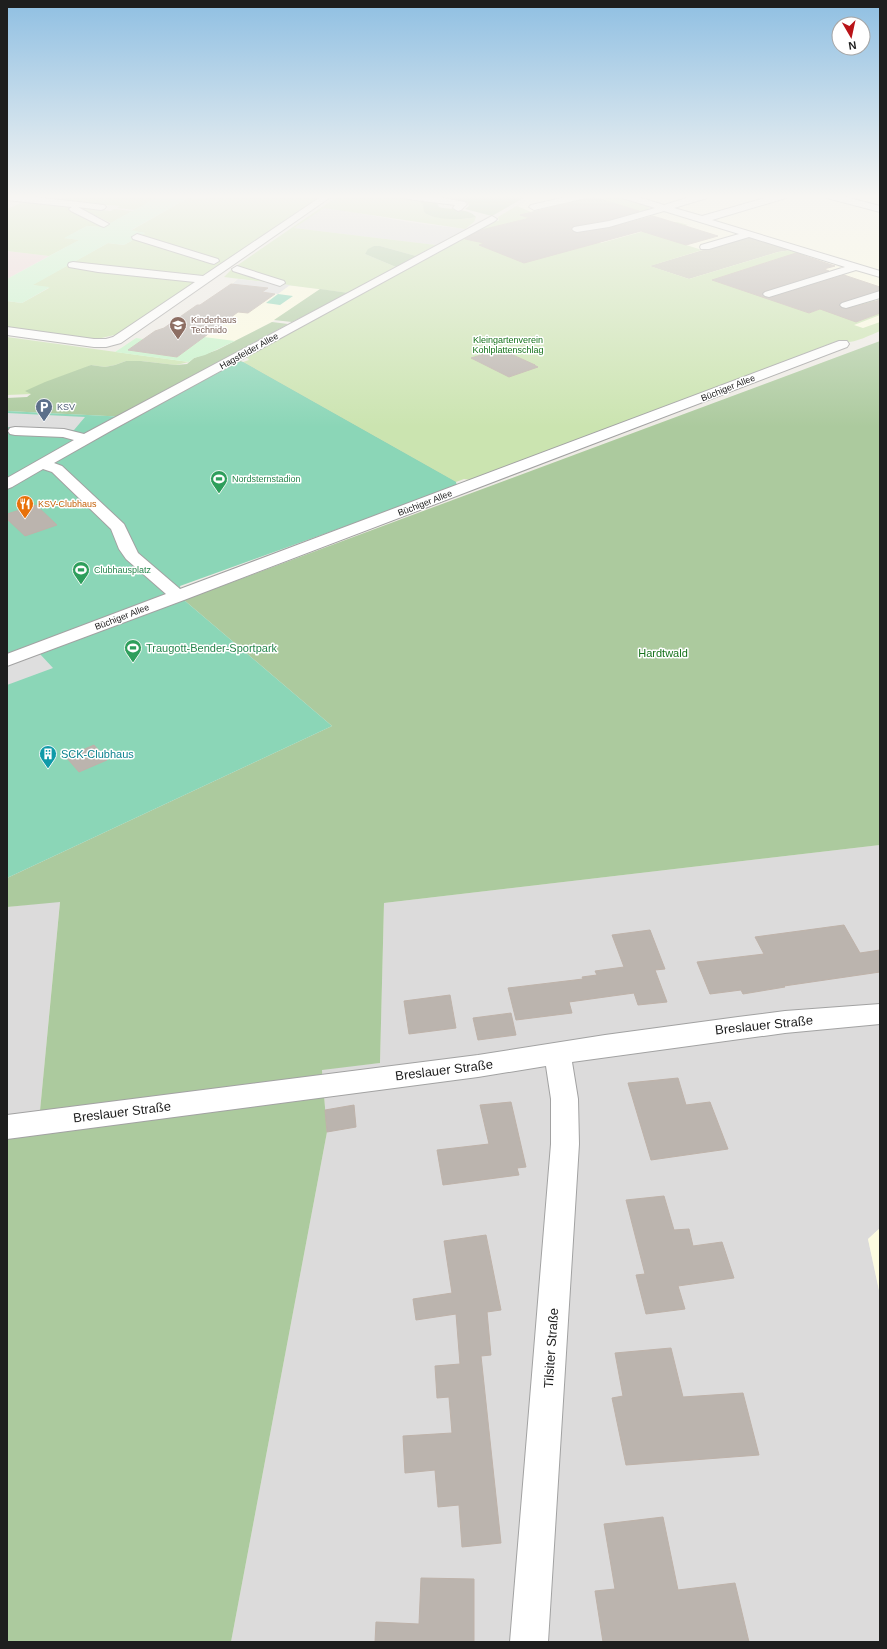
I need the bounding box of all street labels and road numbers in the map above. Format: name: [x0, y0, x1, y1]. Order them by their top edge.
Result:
street label: Hagsfelder Allee: [218, 331, 280, 371]
street label: Büchiger Allee: [699, 373, 757, 403]
street label: Büchiger Allee: [396, 488, 454, 518]
street label: Büchiger Allee: [93, 602, 151, 632]
street label: Breslauer Straße: [714, 1012, 814, 1038]
street label: Breslauer Straße: [394, 1057, 494, 1083]
street label: Breslauer Straße: [72, 1099, 172, 1125]
street label: Tilsiter Straße: [541, 1307, 561, 1389]

